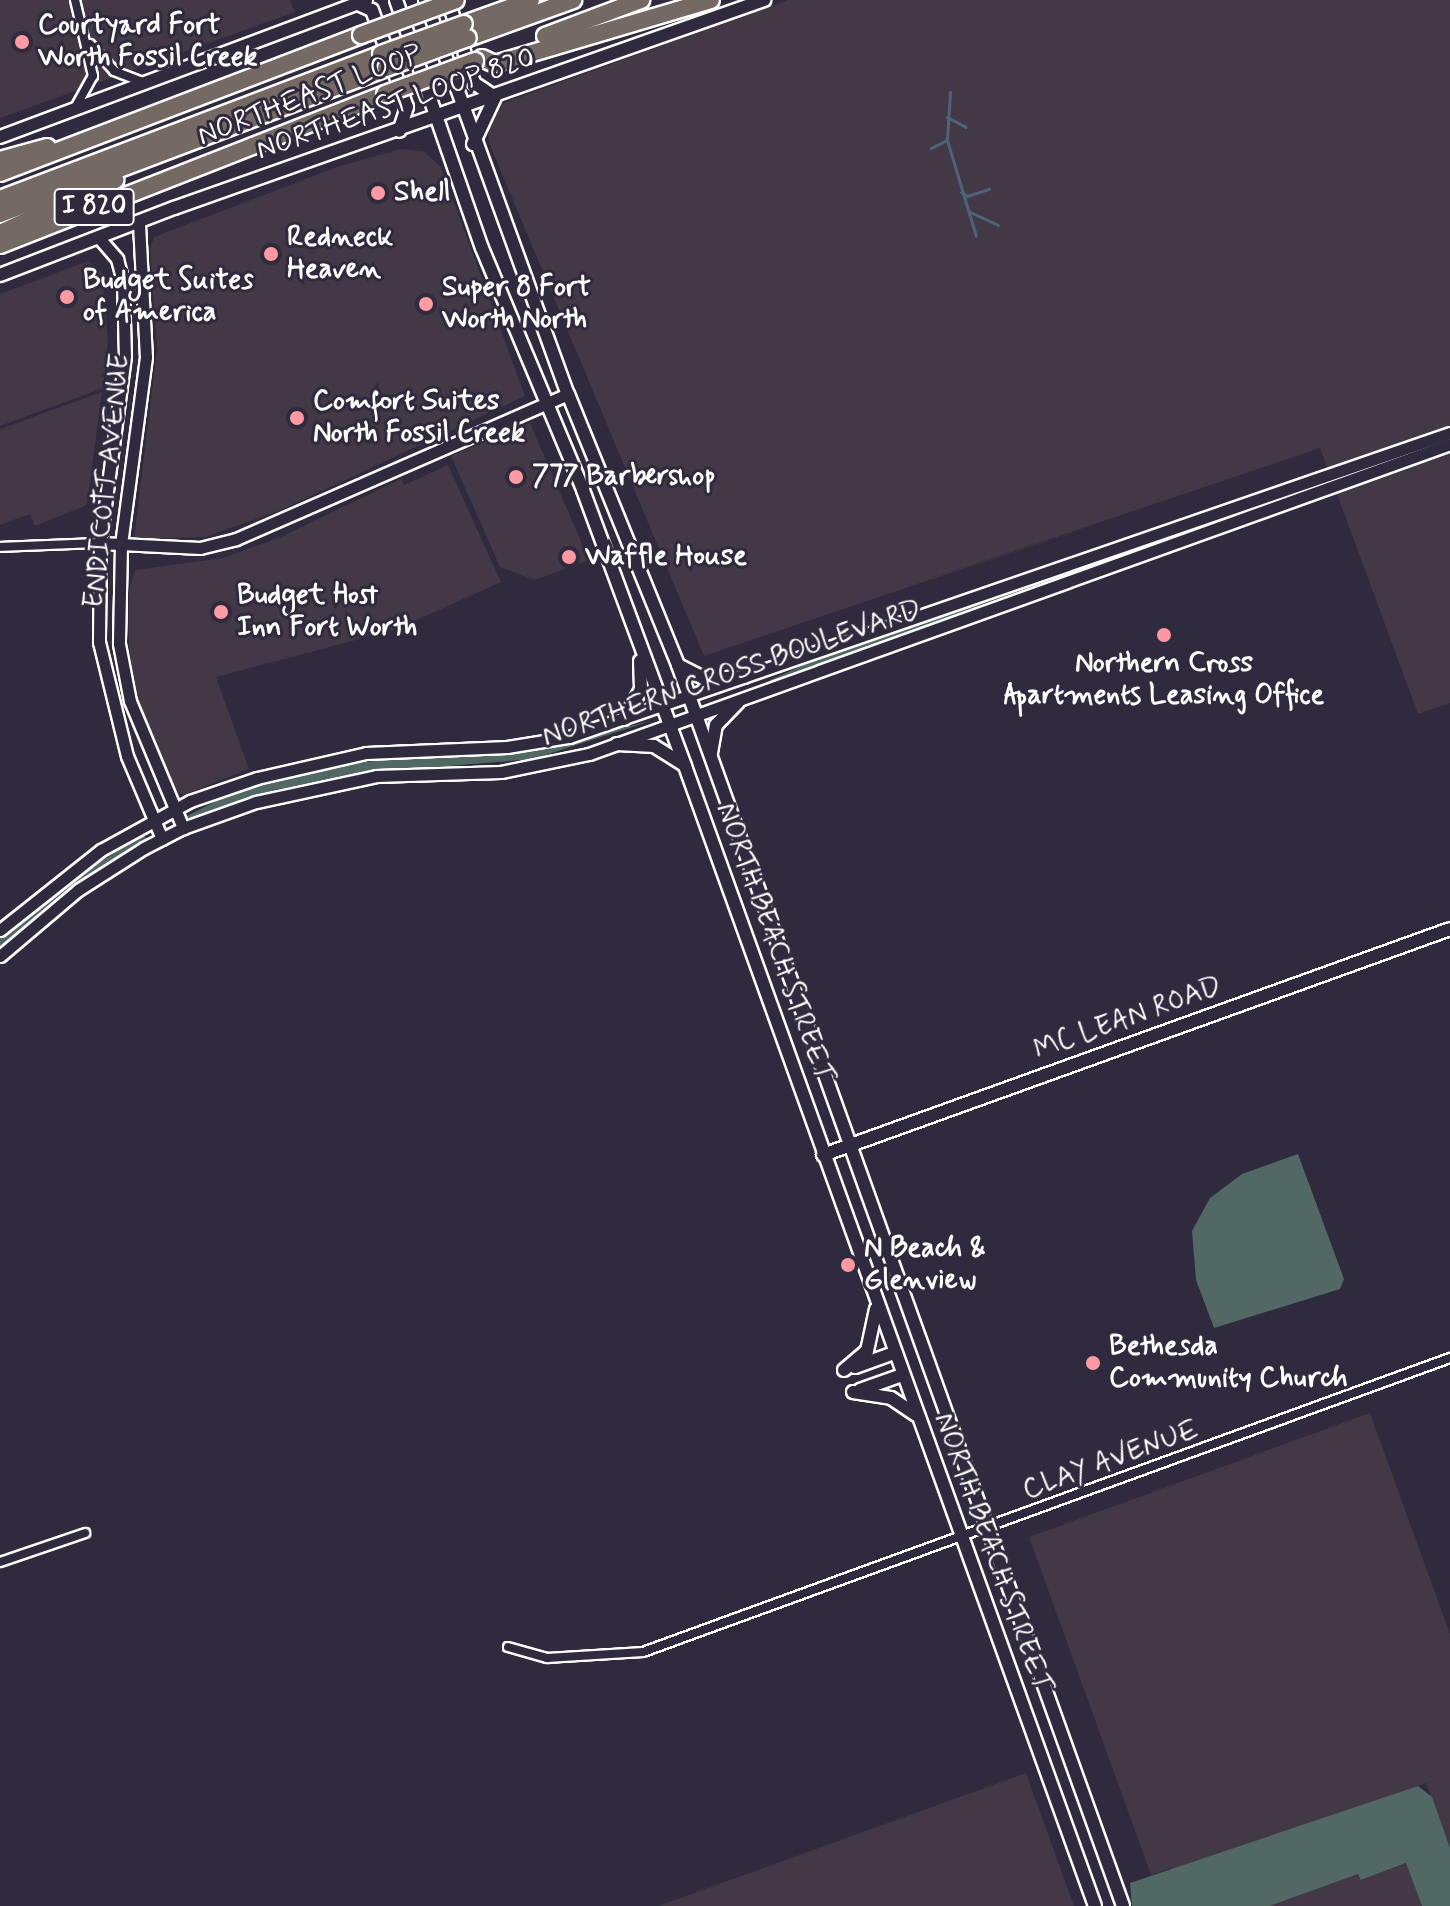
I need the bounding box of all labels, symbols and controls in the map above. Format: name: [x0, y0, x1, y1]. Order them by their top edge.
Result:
place label: Courtyard Fort Worth Fossil Creek: [38, 9, 260, 75]
marker: Courtyard Fort Worth Fossil Creek: [13, 33, 31, 51]
street label: NORTHEAST LOOP: [193, 38, 427, 154]
street label: NORTHEAST LOOP 820: [252, 42, 540, 168]
place label: Shell: [394, 176, 450, 210]
marker: Shell: [369, 184, 387, 202]
road number: I 820: [52, 185, 136, 229]
place label: Redneck Heaven: [287, 221, 393, 287]
marker: Redneck Heaven: [262, 245, 280, 263]
place label: Budget Suites of America: [83, 264, 248, 330]
place label: Super 8 Fort Worth North: [442, 271, 591, 337]
marker: Budget Suites of America: [58, 288, 76, 306]
marker: Super 8 Fort Worth North: [417, 295, 435, 313]
street label: ENDICOTT AVENUE: [78, 353, 138, 609]
place label: Comfort Suites North Fossil Creek: [313, 385, 527, 451]
marker: Comfort Suites North Fossil Creek: [288, 409, 306, 427]
place label: 777 Barbershop: [532, 460, 715, 494]
marker: 777 Barbershop: [507, 468, 525, 486]
place label: Waffle House: [585, 540, 741, 574]
marker: Waffle House: [560, 548, 578, 566]
place label: Budget Host Inn Fort Worth: [237, 579, 421, 645]
street label: NORTHERN CROSS BOULEVARD: [538, 593, 926, 755]
marker: Budget Host Inn Fort Worth: [212, 603, 230, 621]
marker: Northern Cross Apartments Leasing Office: [1155, 626, 1173, 644]
place label: Northern Cross Apartments Leasing Office: [1004, 647, 1324, 713]
street label: NORTH BEACH STREET: [708, 798, 840, 1088]
street label: MC LEAN ROAD: [1029, 969, 1227, 1069]
place label: N Beach & Glenview: [864, 1232, 986, 1298]
marker: N Beach & Glenview: [839, 1256, 857, 1274]
place label: Bethesda Community Church: [1109, 1330, 1348, 1396]
marker: Bethesda Community Church: [1084, 1354, 1102, 1372]
street label: NORTH BEACH STREET: [926, 1408, 1058, 1698]
street label: CLAY AVENUE: [1019, 1414, 1203, 1508]

